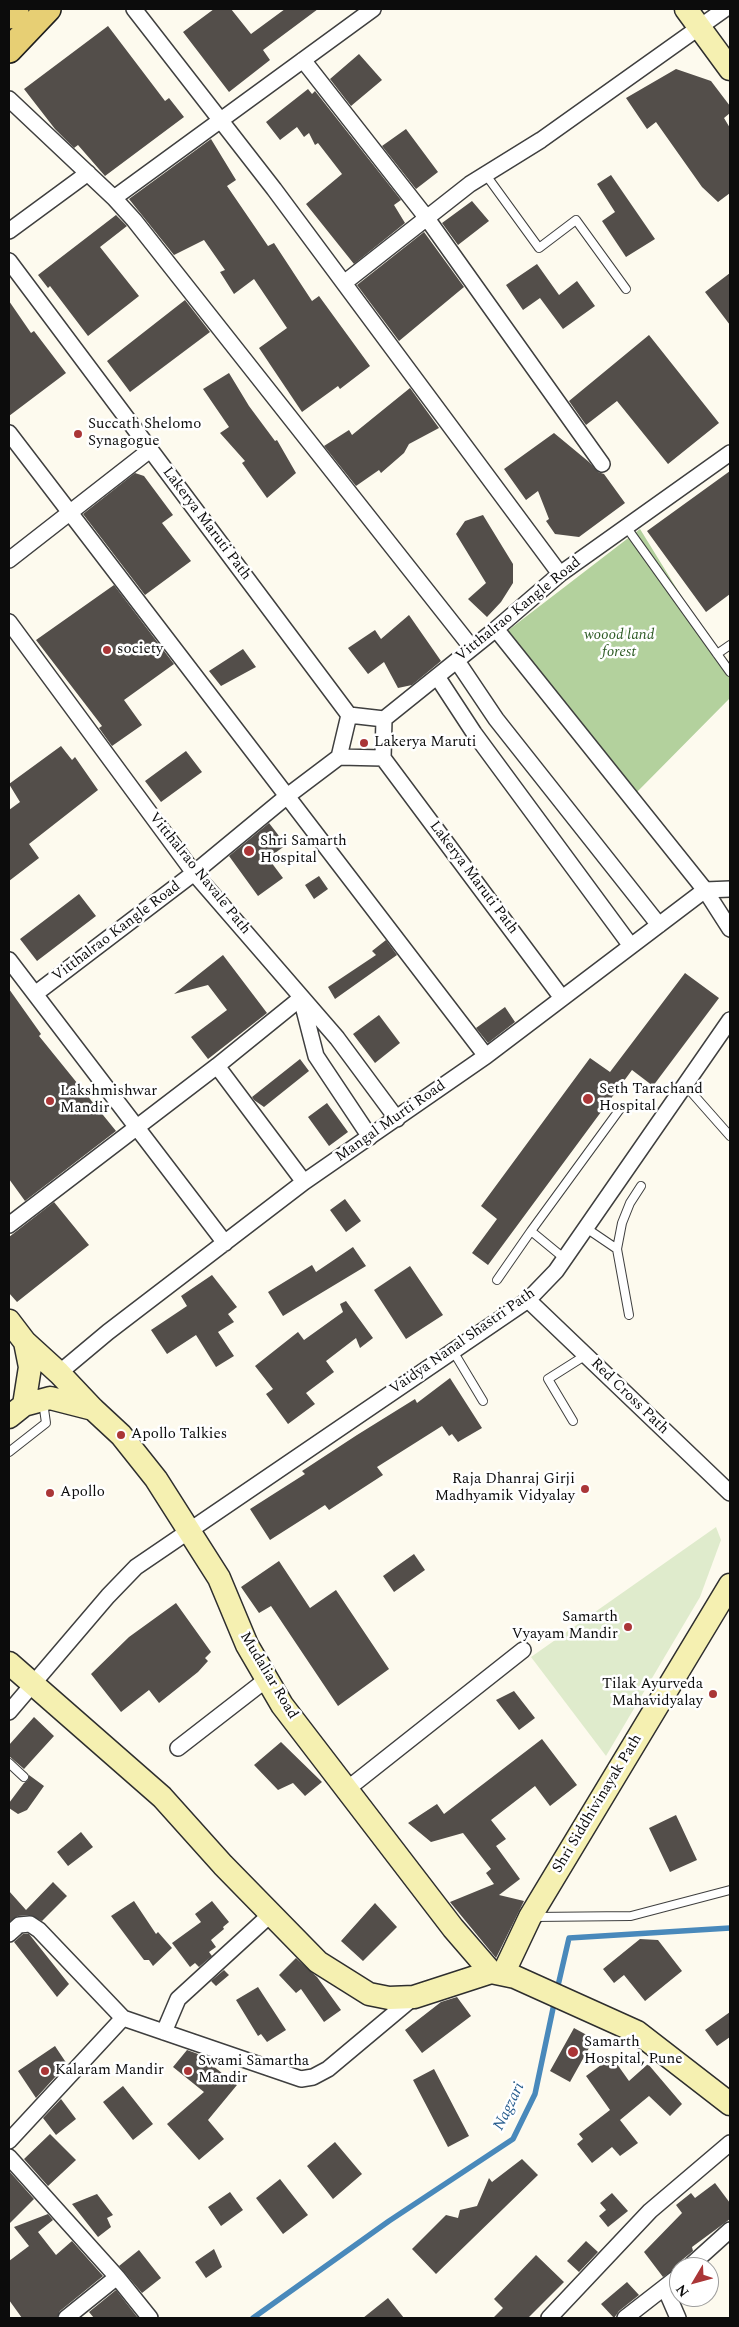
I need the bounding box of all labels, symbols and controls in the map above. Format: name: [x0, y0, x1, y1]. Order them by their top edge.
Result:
place label: Succath Shelomo Synagogue: [88, 416, 201, 451]
marker: Succath Shelomo Synagogue: [72, 428, 84, 440]
street label: Lakerya Maruti Path: [158, 464, 254, 584]
street label: Vitthalrao Kangle Road: [453, 554, 585, 666]
park label: woood land forest: [584, 627, 654, 662]
place label: society: [117, 641, 163, 659]
marker: society: [101, 644, 113, 656]
place label: Lakerya Maruti: [374, 734, 476, 752]
marker: Lakerya Maruti: [358, 737, 370, 749]
street label: Vitthalrao Navale Path: [144, 809, 254, 939]
street label: Lakerya Maruti Path: [425, 818, 521, 938]
place label: Shri Samarth Hospital: [260, 833, 347, 868]
marker: Shri Samarth Hospital: [242, 844, 256, 858]
street label: Vitthalrao Kangle Road: [49, 878, 185, 986]
street label: Mangal Murti Road: [333, 1077, 449, 1167]
place label: Seth Tarachand Hospital: [599, 1081, 703, 1116]
place label: Lakshmishwar Mandir: [60, 1083, 157, 1118]
marker: Seth Tarachand Hospital: [581, 1092, 595, 1106]
marker: Lakshmishwar Mandir: [44, 1095, 56, 1107]
street label: Vaidya Nanal Shastri Path: [387, 1285, 539, 1399]
street label: Red Cross Path: [586, 1355, 672, 1439]
place label: Apollo Talkies: [131, 1426, 227, 1444]
marker: Apollo Talkies: [115, 1429, 127, 1441]
place label: Raja Dhanraj Girji Madhyamik Vidyalay: [435, 1471, 575, 1506]
marker: Raja Dhanraj Girji Madhyamik Vidyalay: [579, 1483, 591, 1495]
place label: Apollo: [60, 1484, 105, 1502]
marker: Apollo: [44, 1487, 56, 1499]
place label: Samarth Vyayam Mandir: [512, 1609, 618, 1644]
marker: Samarth Vyayam Mandir: [622, 1621, 634, 1633]
street label: Mudaliar Road: [235, 1629, 301, 1723]
place label: Tilak Ayurveda Mahavidyalay: [602, 1676, 703, 1711]
marker: Tilak Ayurveda Mahavidyalay: [707, 1688, 719, 1700]
street label: Shri Siddhivinayak Path: [549, 1731, 647, 1877]
place label: Samarth Hospital, Pune: [584, 2034, 682, 2069]
marker: Samarth Hospital, Pune: [566, 2045, 580, 2059]
place label: Swami Samartha Mandir: [198, 2053, 309, 2088]
place label: Kalaram Mandir: [55, 2062, 164, 2080]
marker: Kalaram Mandir: [39, 2065, 51, 2077]
marker: Swami Samartha Mandir: [182, 2065, 194, 2077]
water label: Nagzari: [490, 2080, 530, 2134]
north arrow: [669, 2257, 719, 2307]
text: N: [671, 2280, 694, 2302]

